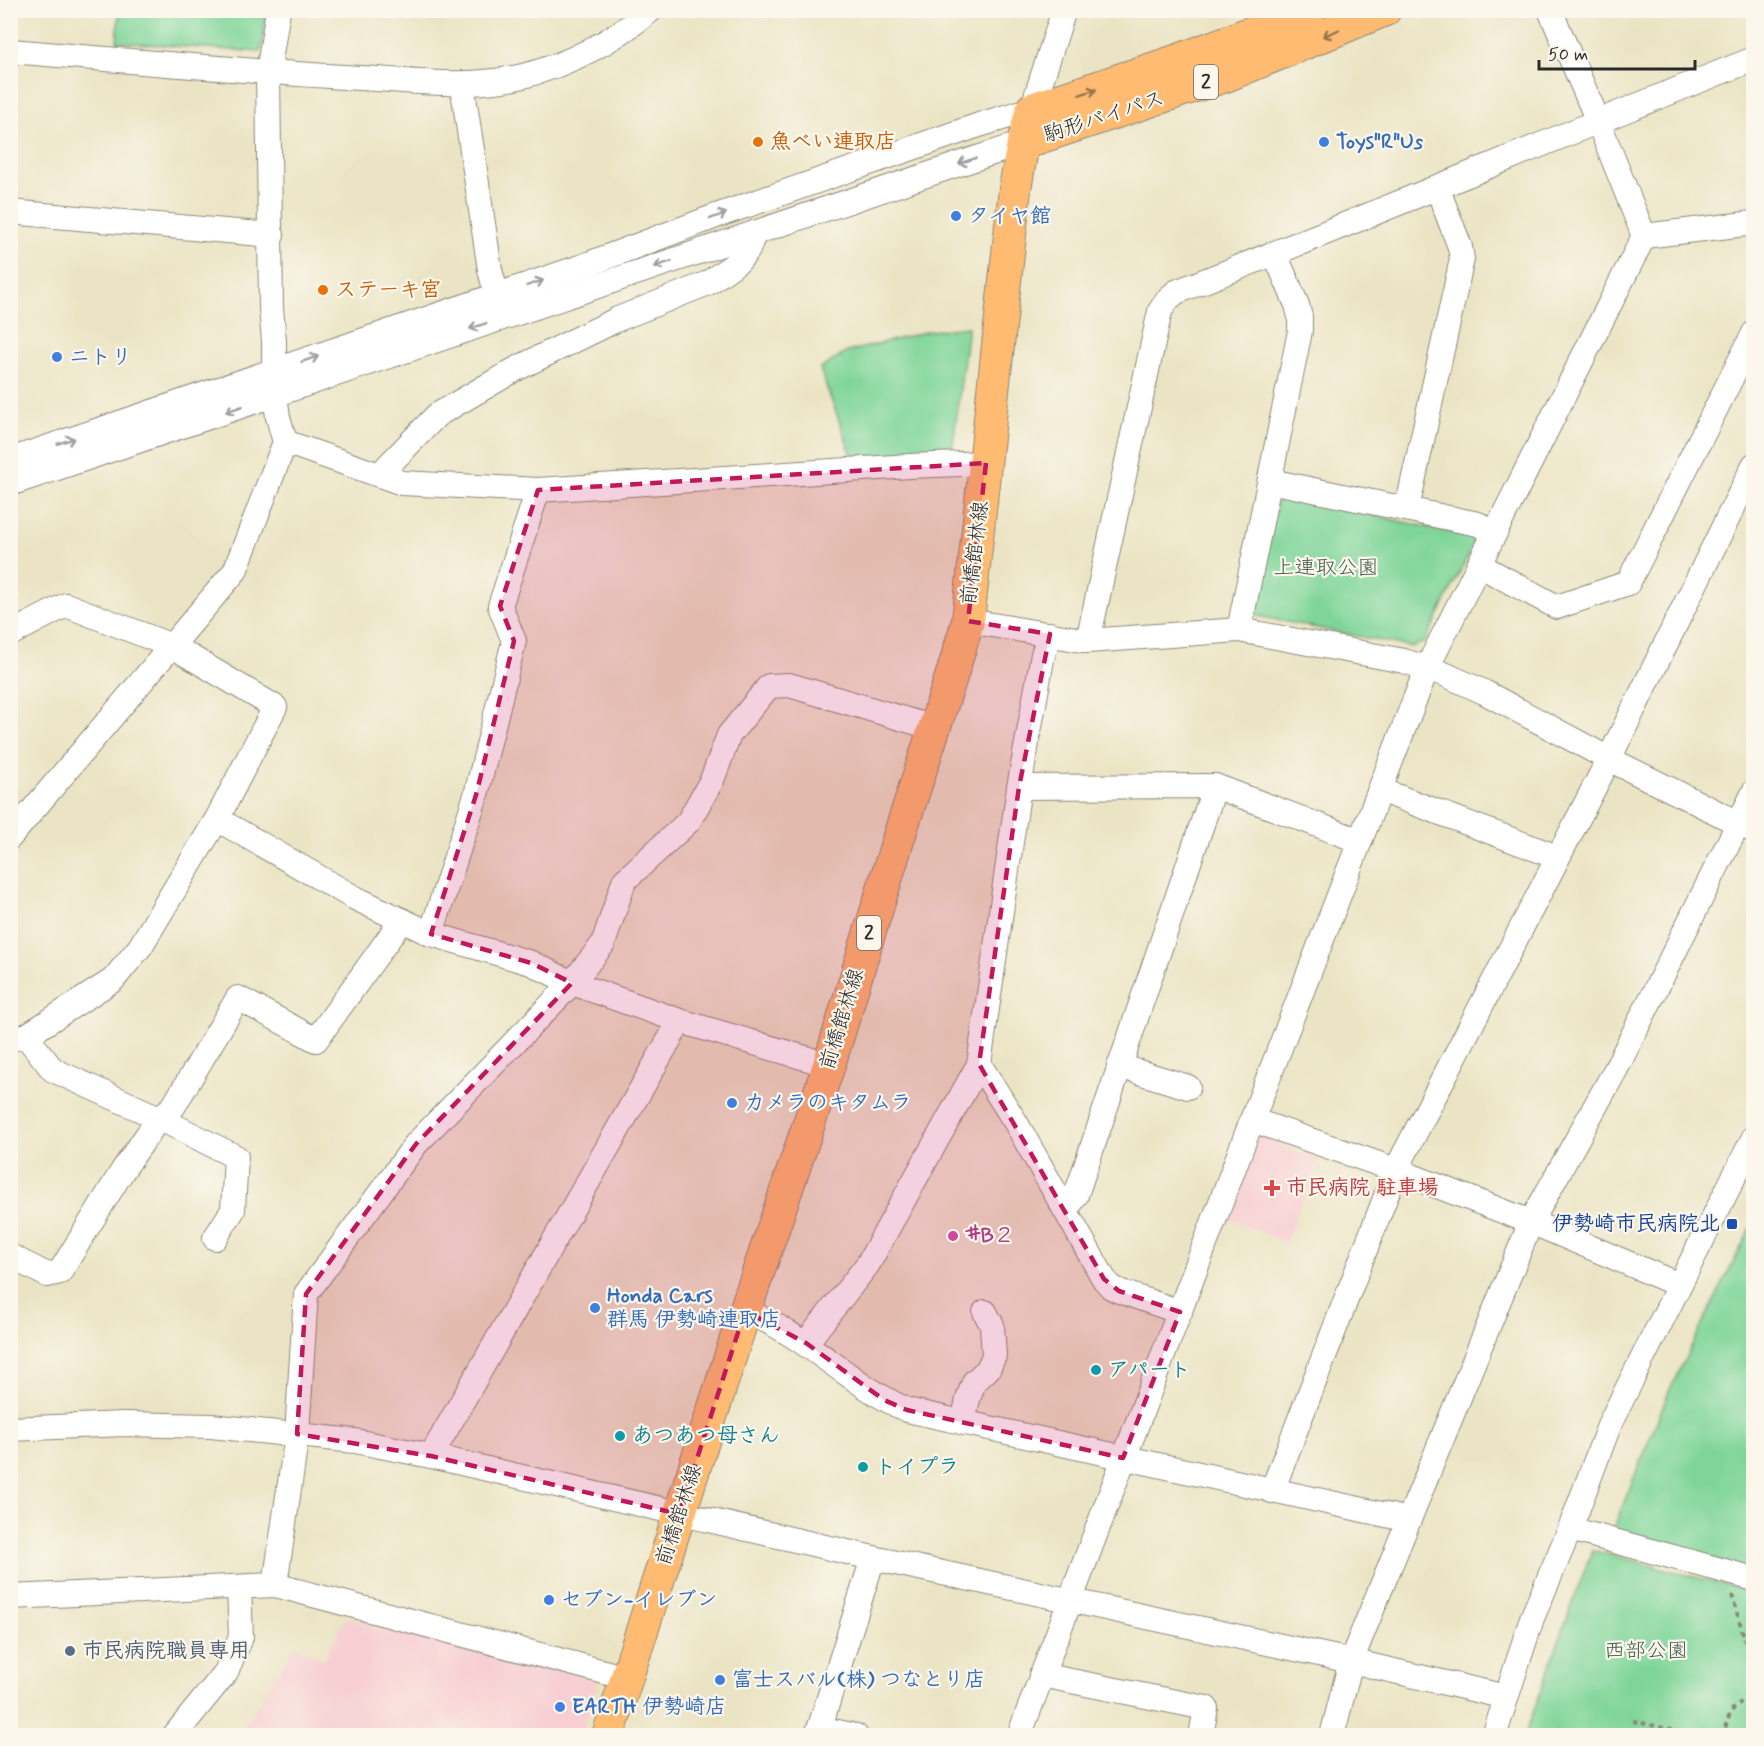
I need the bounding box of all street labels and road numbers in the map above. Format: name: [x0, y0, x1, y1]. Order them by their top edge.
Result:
road number: 2: [1194, 65, 1218, 99]
street label: 駒形バイパス: [1040, 84, 1168, 150]
street label: 前橋館林線: [955, 499, 995, 607]
road number: 2: [857, 916, 881, 950]
street label: 前橋館林線: [813, 965, 871, 1073]
street label: 前橋館林線: [649, 1461, 709, 1569]

